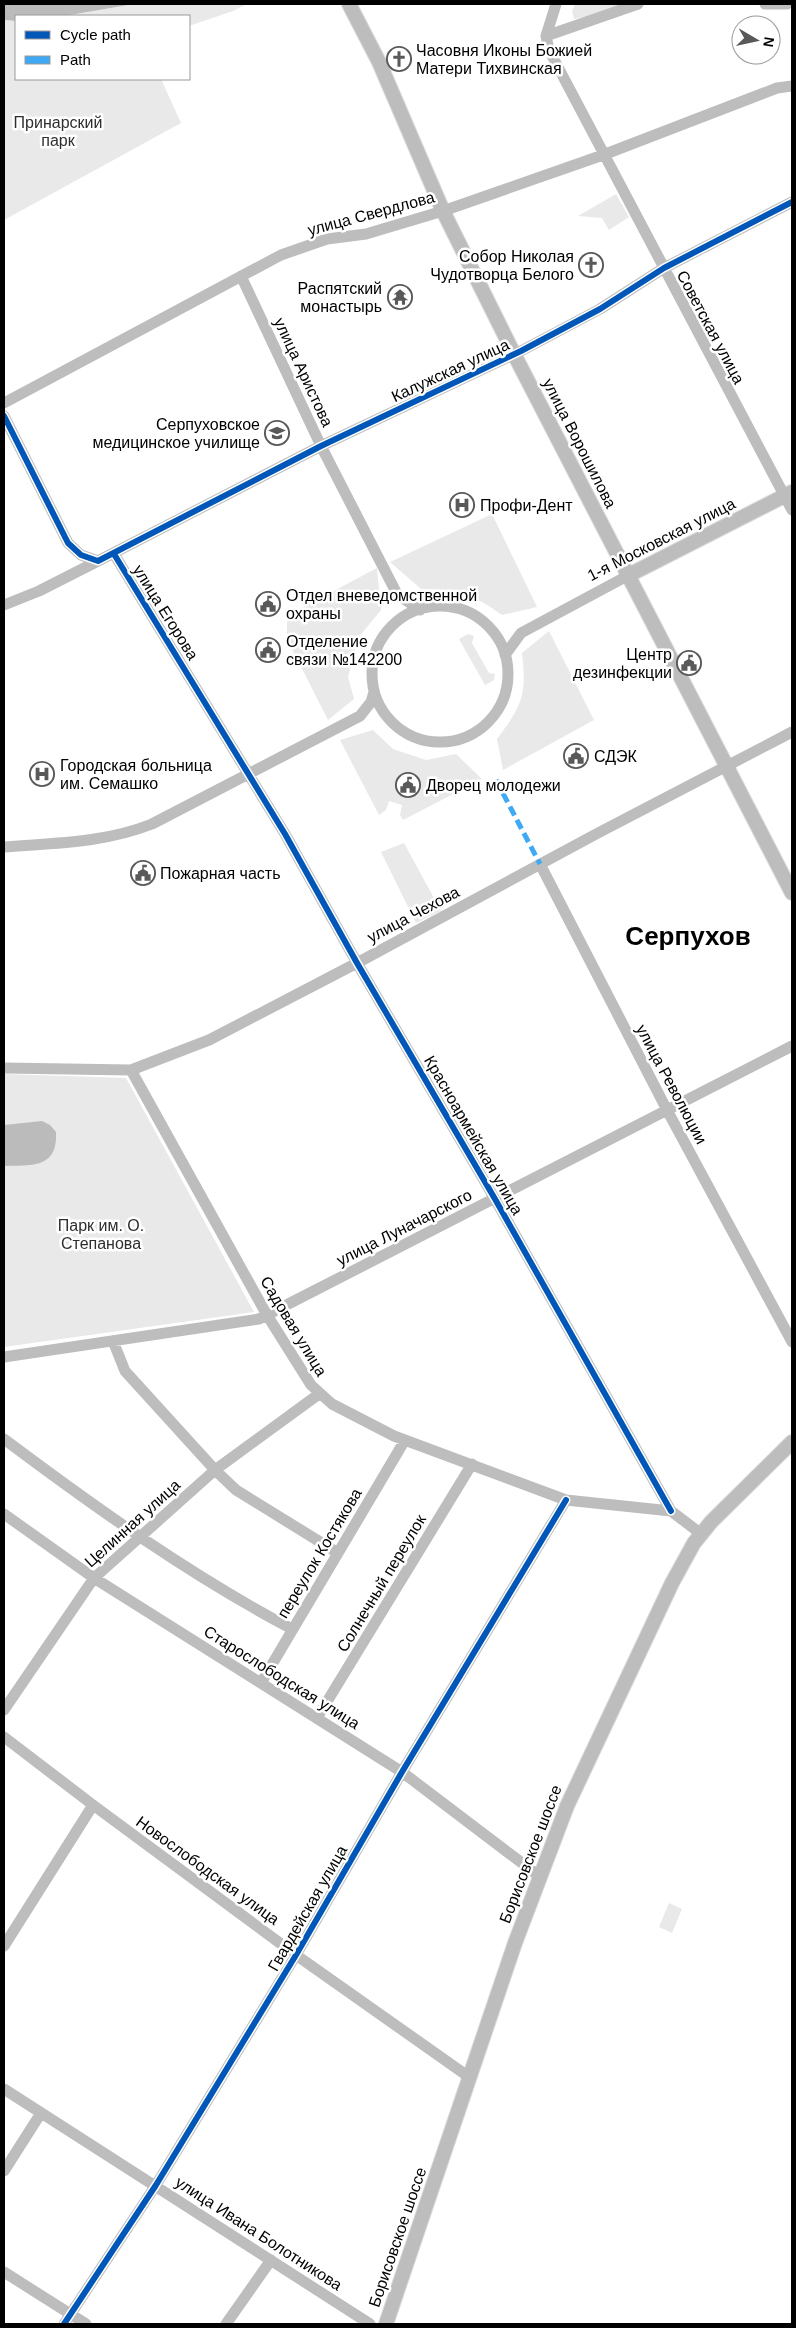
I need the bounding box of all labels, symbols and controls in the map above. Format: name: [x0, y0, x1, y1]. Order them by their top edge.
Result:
legend: [15, 15, 190, 80]
north arrow: [731, 15, 781, 65]
text: Cycle path: [60, 26, 131, 43]
text: N: [760, 36, 778, 48]
place label: Часовня Иконы Божией Матери Тихвинская: [416, 42, 592, 77]
church icon: Часовня Иконы Божией Матери Тихвинская: [386, 46, 412, 72]
text: Path: [60, 51, 91, 68]
park label: Принарский парк: [14, 114, 102, 149]
street label: улица Свердлова: [306, 188, 437, 239]
place label: Собор Николая Чудотворца Белого: [430, 248, 574, 283]
church icon: Собор Николая Чудотворца Белого: [578, 252, 604, 278]
street label: Советская улица: [674, 268, 748, 387]
place label: Распятский монастырь: [298, 280, 382, 315]
temple icon: Распятский монастырь: [387, 284, 413, 310]
street label: улица Аристова: [271, 315, 336, 429]
street label: Калужская улица: [389, 336, 512, 405]
street label: улица Ворошилова: [539, 376, 620, 511]
place label: Серпуховское медицинское училище: [92, 416, 260, 451]
school or university icon: Серпуховское медицинское училище: [264, 420, 290, 446]
hospital icon: Профи-Дент: [449, 492, 475, 518]
street label: 1-я Московская улица: [585, 495, 738, 584]
place label: Профи-Дент: [480, 497, 573, 514]
street label: улица Егорова: [130, 562, 202, 663]
place label: Отдел вневедомственной охраны: [286, 587, 477, 622]
public building icon: Отдел вневедомственной охраны: [255, 591, 281, 617]
place label: Отделение связи №142200: [286, 633, 402, 668]
public building icon: Отделение связи №142200: [255, 637, 281, 663]
place label: Центр дезинфекции: [573, 646, 672, 681]
public building icon: Центр дезинфекции: [676, 650, 702, 676]
public building icon: СДЭК: [563, 743, 589, 769]
place label: СДЭК: [594, 748, 638, 765]
place label: Городская больница им. Семашко: [60, 757, 212, 792]
hospital icon: Городская больница им. Семашко: [29, 761, 55, 787]
public building icon: Дворец молодежи: [395, 772, 421, 798]
place label: Дворец молодежи: [426, 777, 561, 794]
public building icon: Пожарная часть: [130, 860, 156, 886]
place label: Пожарная часть: [160, 865, 280, 882]
street label: улица Чехова: [364, 883, 462, 946]
district label: Серпухов: [625, 921, 751, 951]
street label: улица Революции: [633, 1022, 710, 1147]
street label: Красноармейская улица: [421, 1053, 526, 1218]
street label: улица Луначарского: [334, 1186, 475, 1269]
park label: Парк им. О. Степанова: [58, 1217, 144, 1252]
street label: Садовая улица: [257, 1273, 330, 1379]
street label: Целинная улица: [81, 1476, 183, 1571]
street label: переулок Костякова: [274, 1485, 365, 1621]
street label: Солнечный переулок: [334, 1511, 430, 1655]
street label: Старослободская улица: [201, 1622, 363, 1732]
street label: Борисовское шоссе: [496, 1783, 565, 1926]
street label: Новослободская улица: [133, 1813, 283, 1928]
street label: Гвардейская улица: [265, 1842, 350, 1974]
street label: Борисовское шоссе: [366, 2165, 429, 2309]
street label: улица Ивана Болотникова: [172, 2173, 345, 2294]

